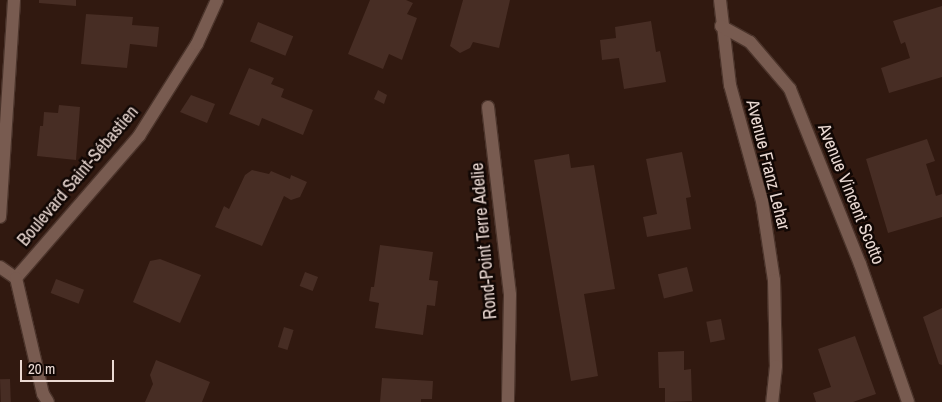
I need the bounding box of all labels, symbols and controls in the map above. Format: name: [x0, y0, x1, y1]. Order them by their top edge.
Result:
street label: Avenue Franz Lehar: [741, 98, 795, 232]
street label: Boulevard Saint-Sébastien: [13, 101, 143, 251]
street label: Avenue Vincent Scotto: [813, 121, 889, 267]
street label: Rond-Point Terre Adelie: [466, 161, 502, 321]
scale bar: [22, 350, 116, 382]
text: 20 m: [28, 358, 55, 379]

